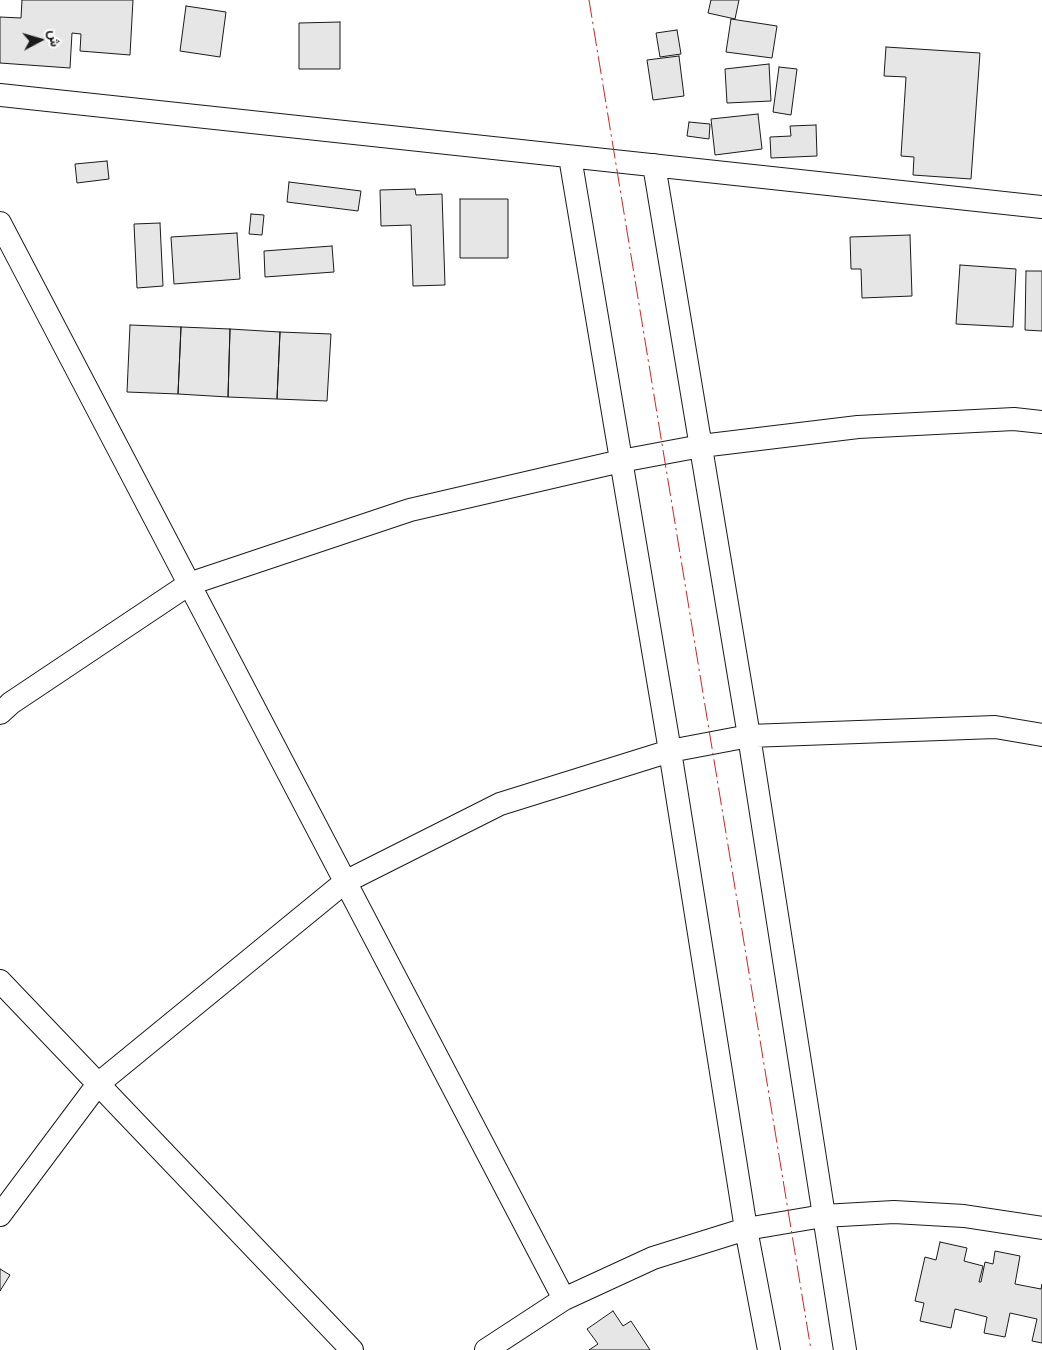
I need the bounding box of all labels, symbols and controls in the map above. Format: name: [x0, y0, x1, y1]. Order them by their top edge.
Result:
north arrow: [15, 15, 65, 65]
text: ش: [45, 29, 66, 48]

